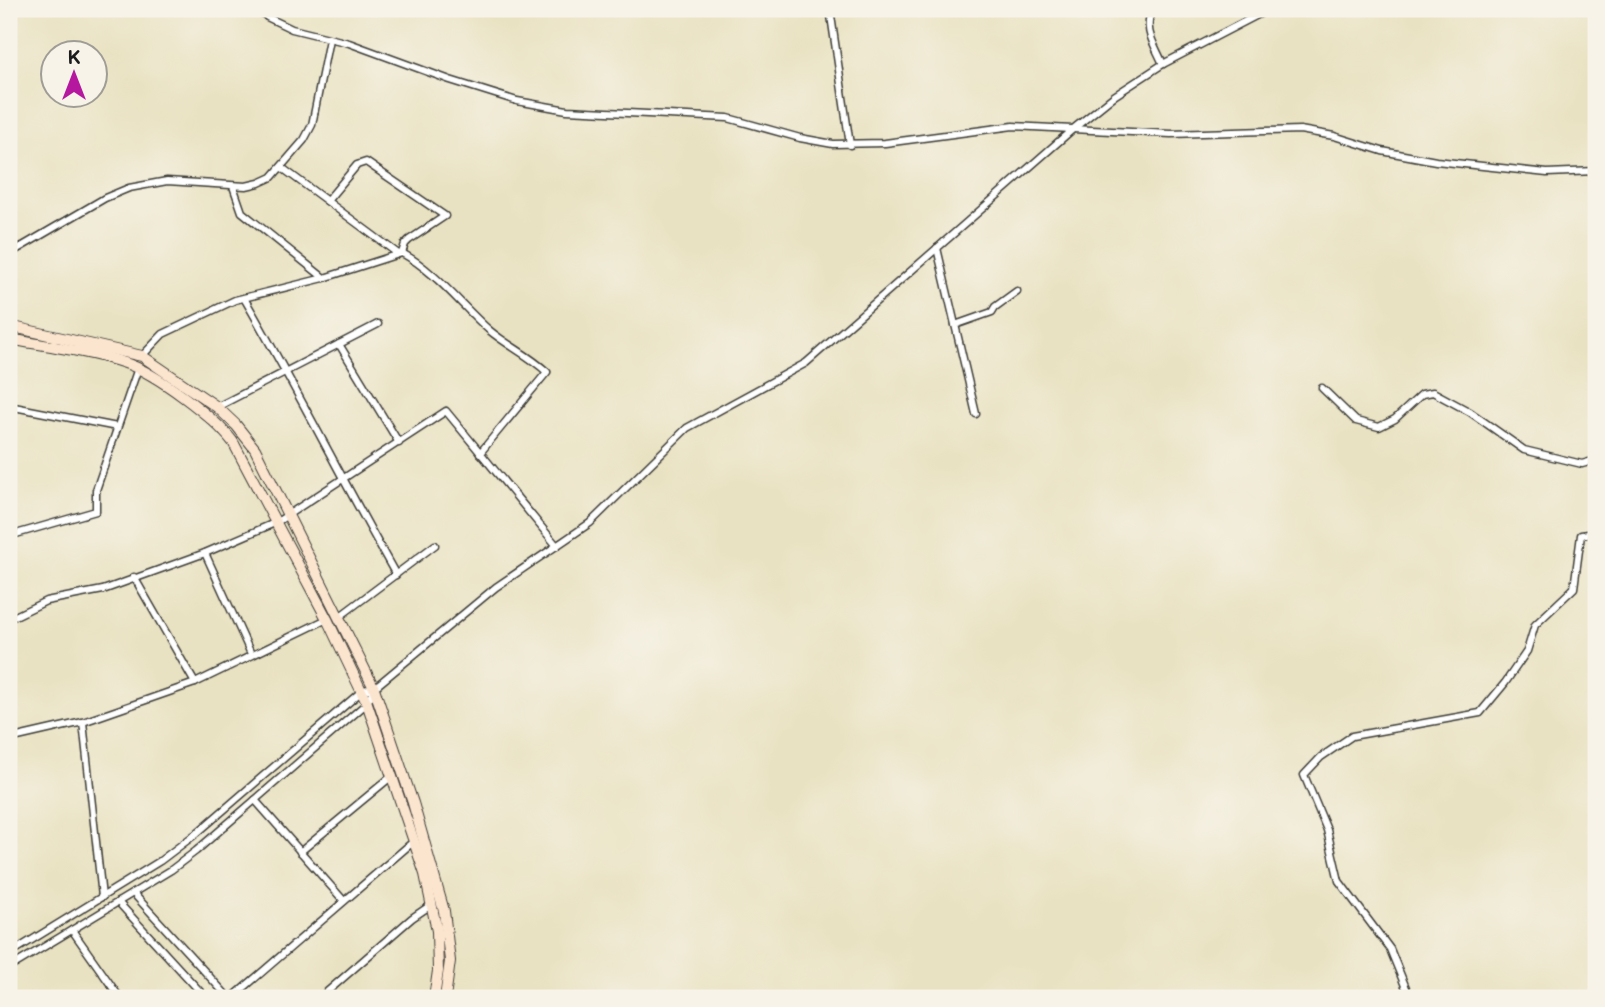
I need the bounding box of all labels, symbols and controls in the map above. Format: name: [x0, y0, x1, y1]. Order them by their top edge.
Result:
north arrow: [38, 38, 108, 108]
text: K: [68, 47, 81, 70]

